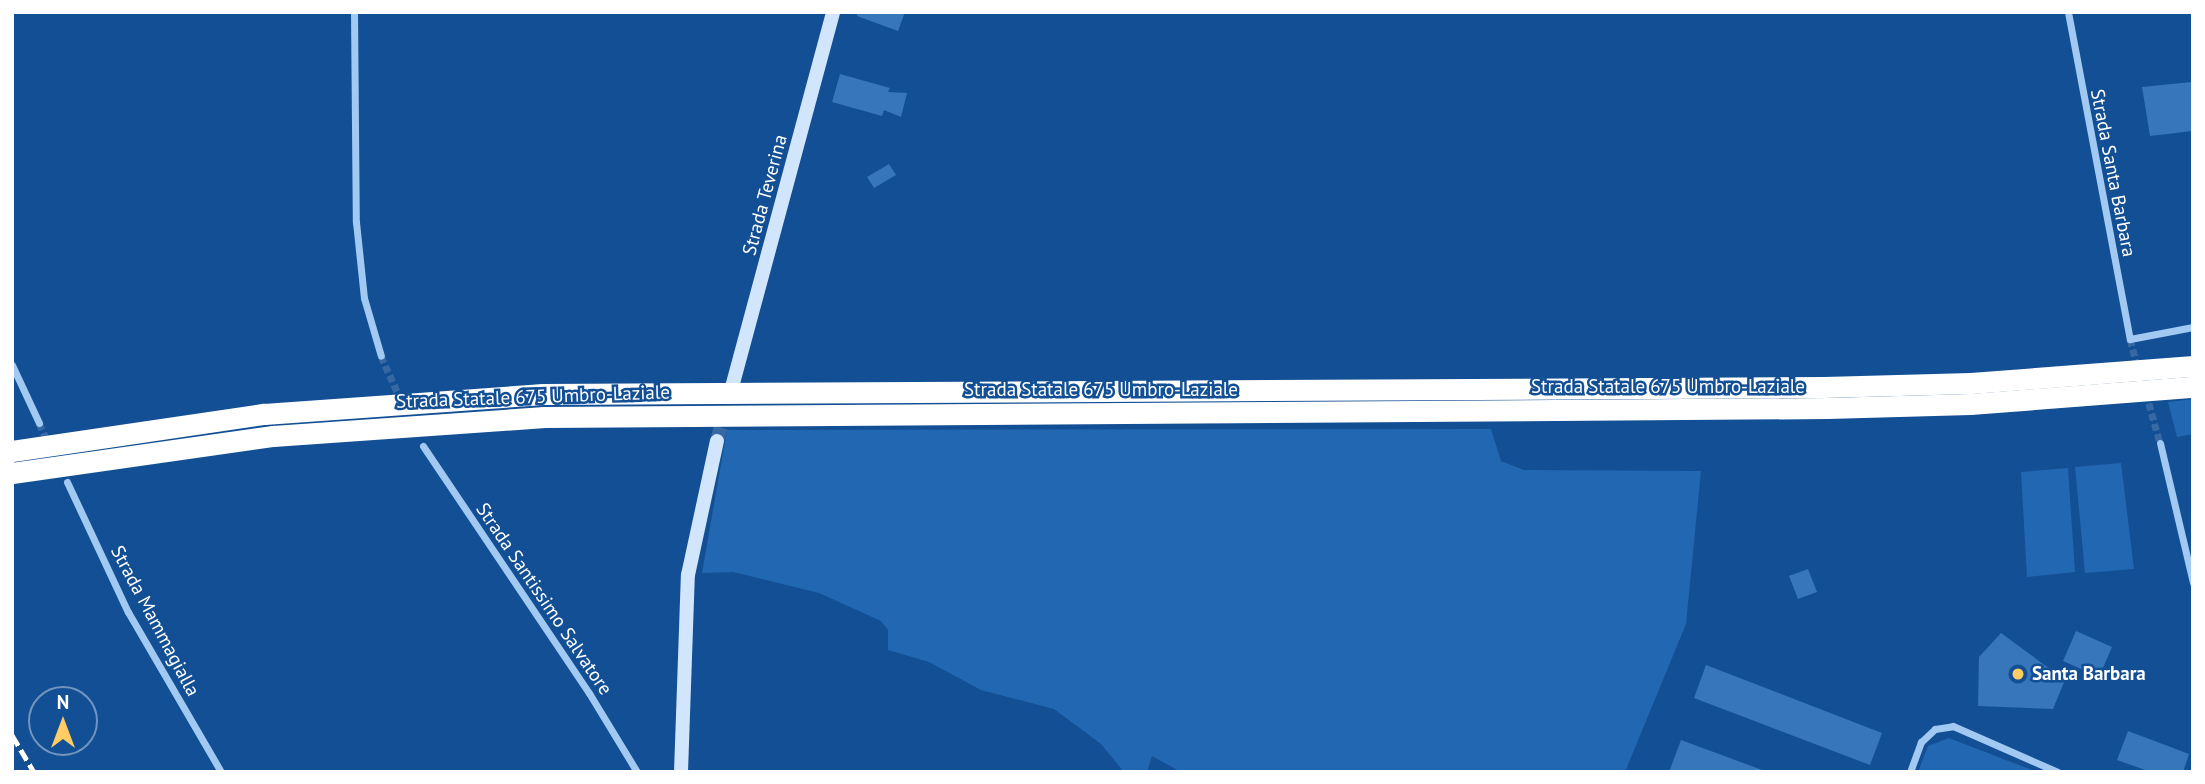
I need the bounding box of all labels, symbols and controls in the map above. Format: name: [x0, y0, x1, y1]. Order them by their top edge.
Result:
street label: Strada Santa Barbara: [2086, 87, 2140, 259]
street label: Strada Teverina: [738, 132, 792, 258]
street label: Strada Statale 675 Umbro-Laziale: [1531, 376, 1805, 398]
street label: Strada Statale 675 Umbro-Laziale: [964, 379, 1238, 401]
street label: Strada Statale 675 Umbro-Laziale: [396, 381, 670, 413]
street label: Strada Santissimo Salvatore: [471, 499, 617, 699]
street label: Strada Mammagialla: [106, 542, 204, 700]
place label: Santa Barbara: [2032, 663, 2146, 685]
marker: Santa Barbara: [2010, 666, 2026, 682]
north arrow: [28, 686, 98, 756]
text: N: [57, 690, 69, 714]

